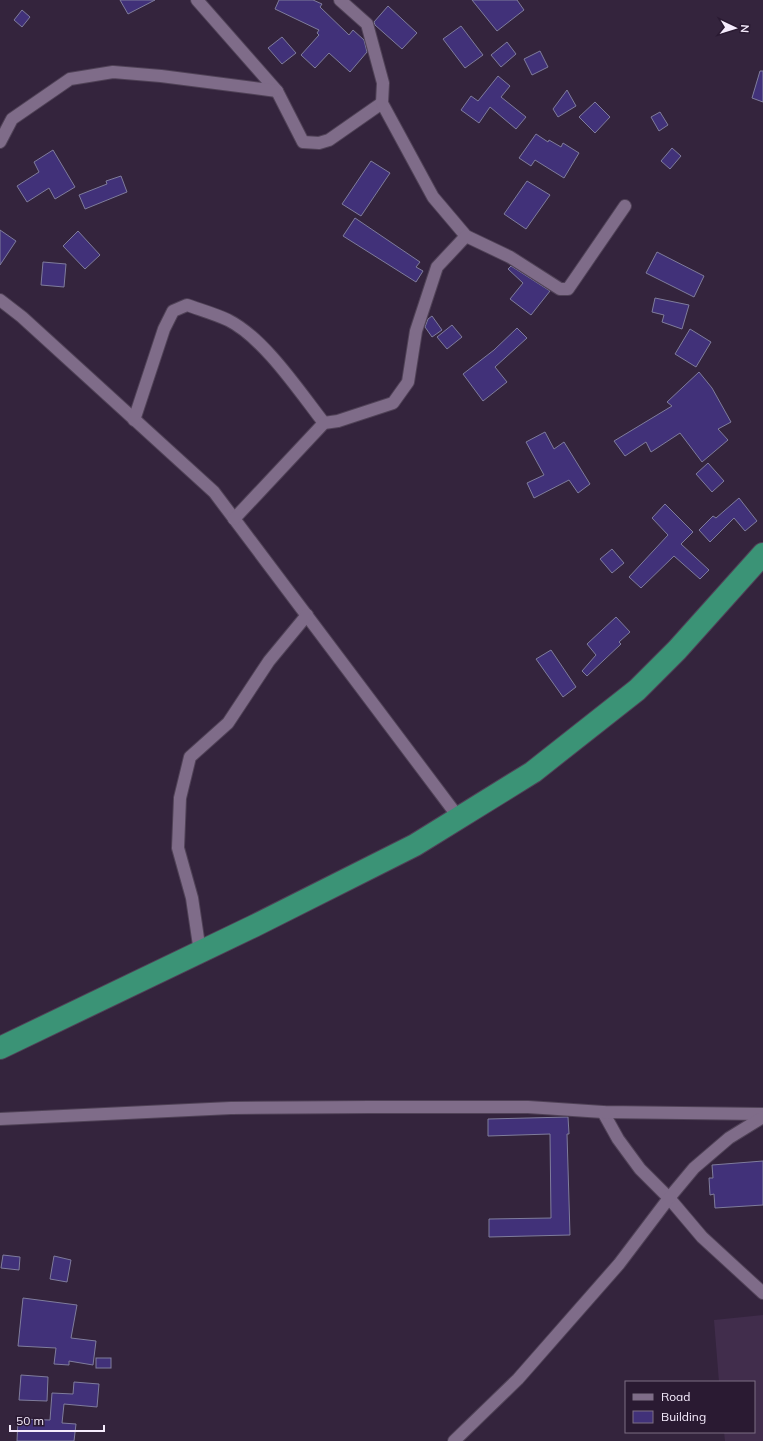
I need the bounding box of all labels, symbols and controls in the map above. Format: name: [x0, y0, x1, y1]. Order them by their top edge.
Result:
north arrow: [715, 8, 755, 48]
text: N: [738, 24, 752, 33]
legend: [625, 1381, 755, 1433]
text: Road: [661, 1389, 690, 1404]
scale bar: [10, 1407, 104, 1433]
text: Building: [661, 1409, 706, 1424]
text: 50 m: [16, 1413, 44, 1428]

